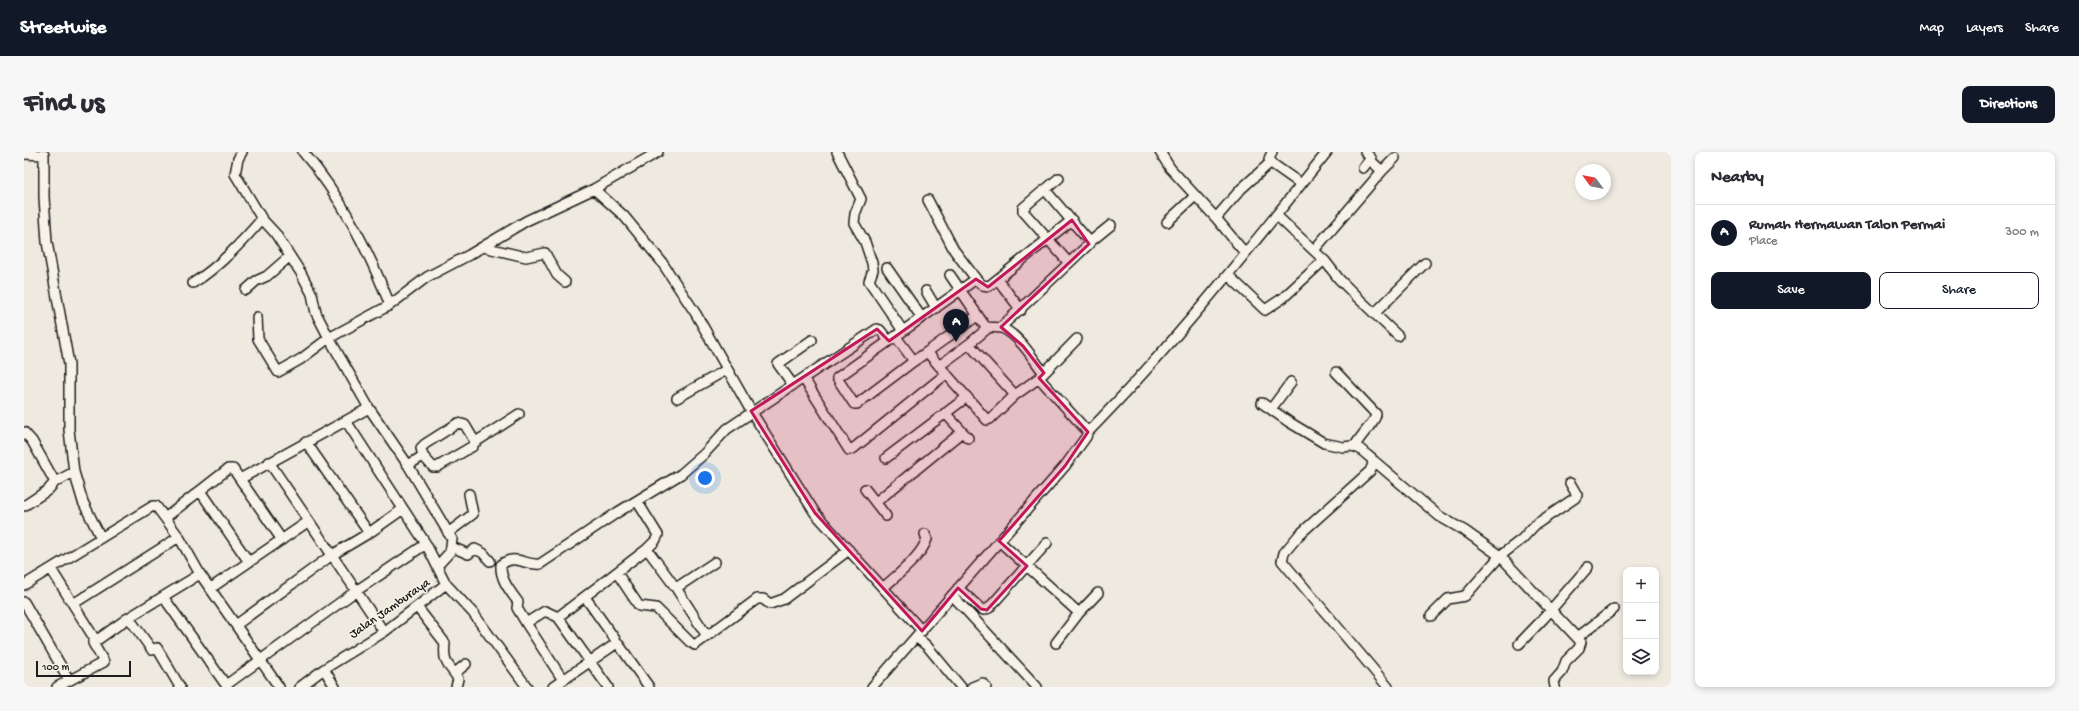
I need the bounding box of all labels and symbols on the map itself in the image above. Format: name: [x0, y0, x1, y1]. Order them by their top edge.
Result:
north arrow: [1575, 164, 1611, 200]
pin: A: [943, 309, 969, 342]
your location: [695, 468, 715, 488]
street label: Jalan Jamburaya: [347, 575, 434, 642]
scale bar: [36, 659, 131, 678]

